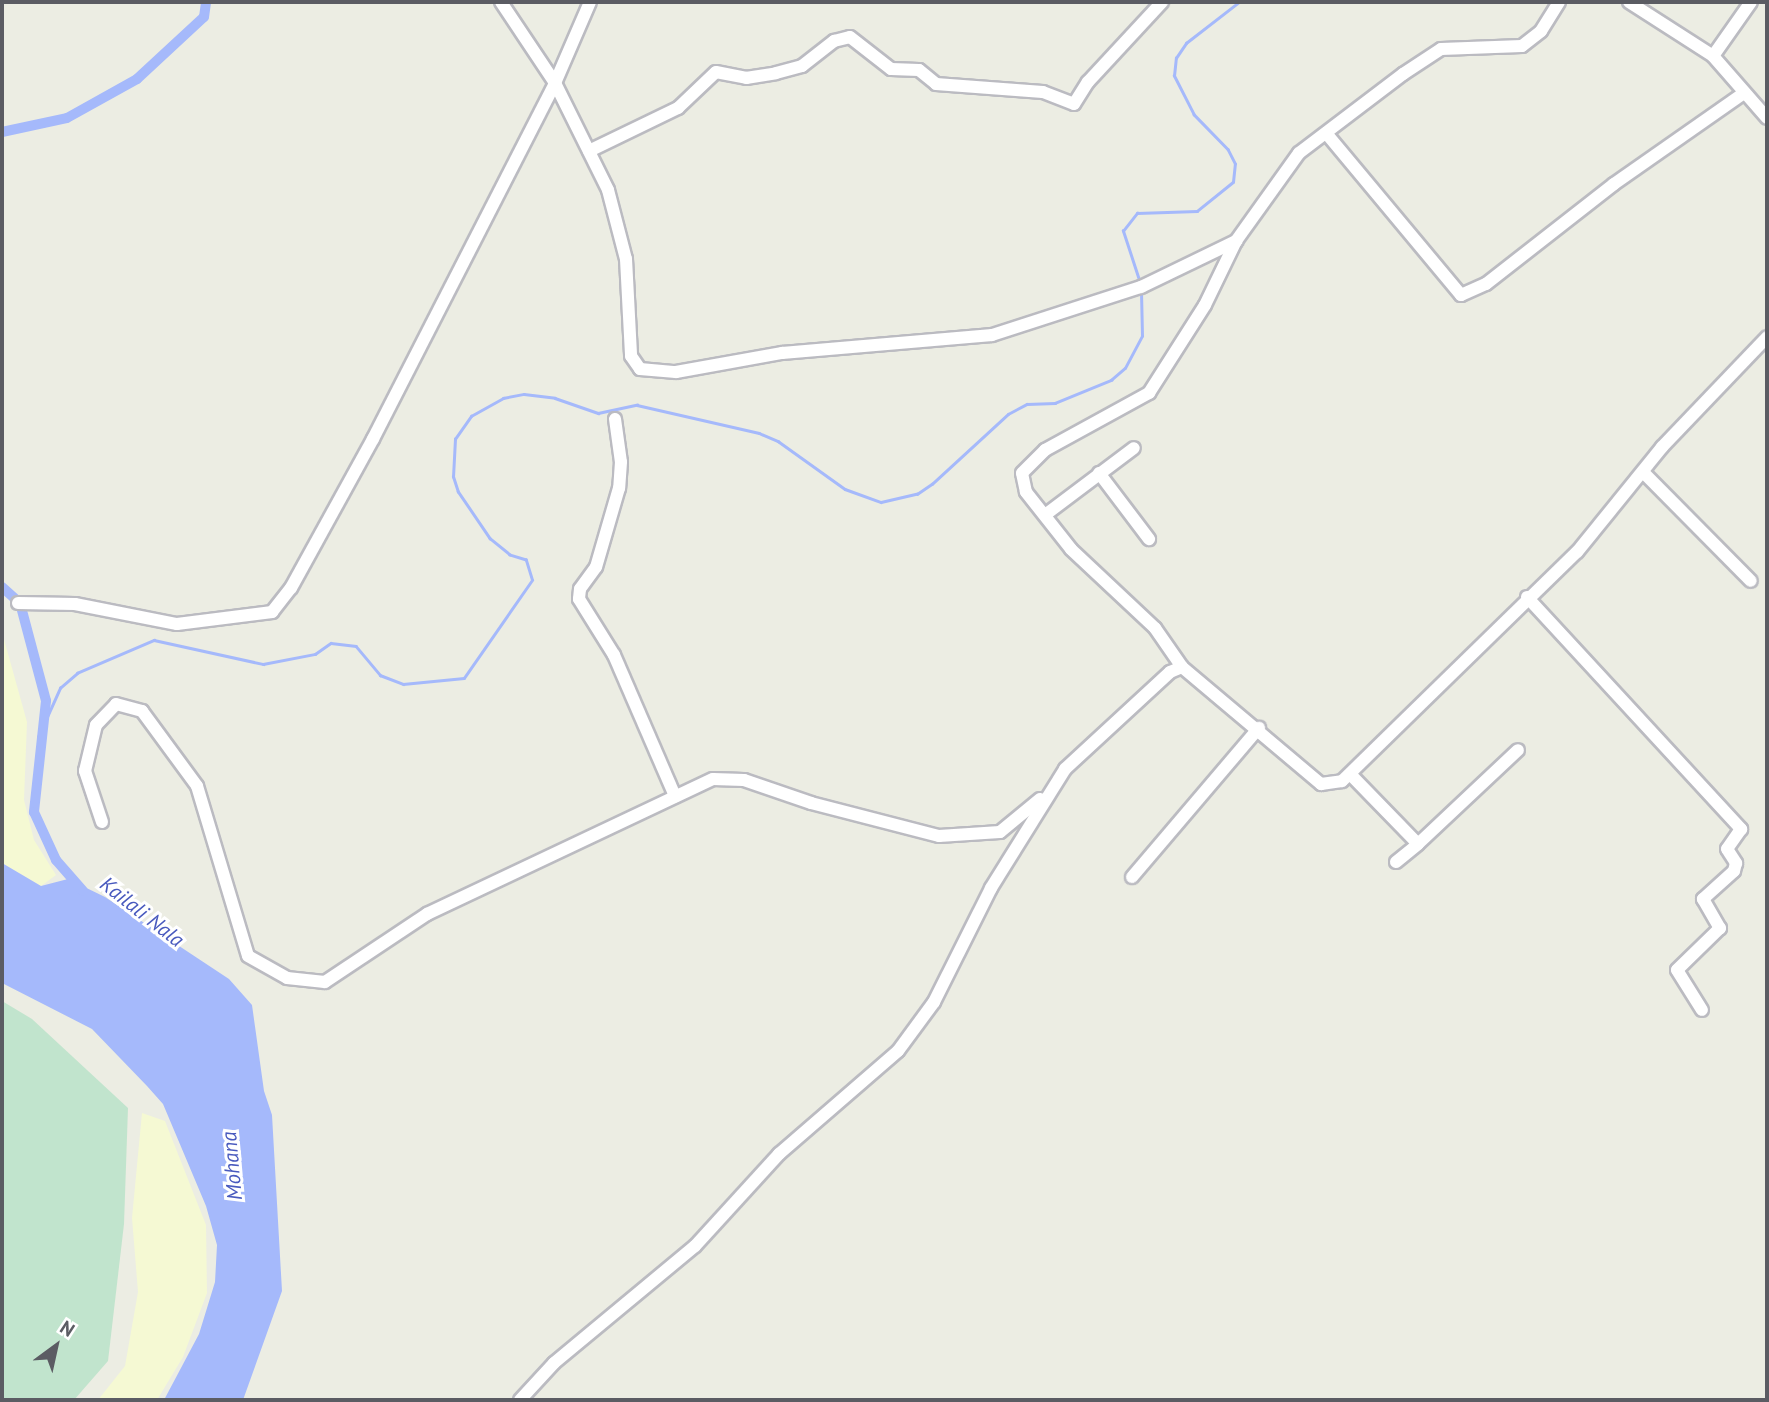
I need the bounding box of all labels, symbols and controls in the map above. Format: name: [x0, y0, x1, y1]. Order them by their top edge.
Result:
water label: Kailali Nala: [95, 871, 189, 953]
water label: Mohana: [216, 1131, 248, 1201]
north arrow: [21, 1311, 91, 1381]
text: N: [56, 1315, 79, 1342]

